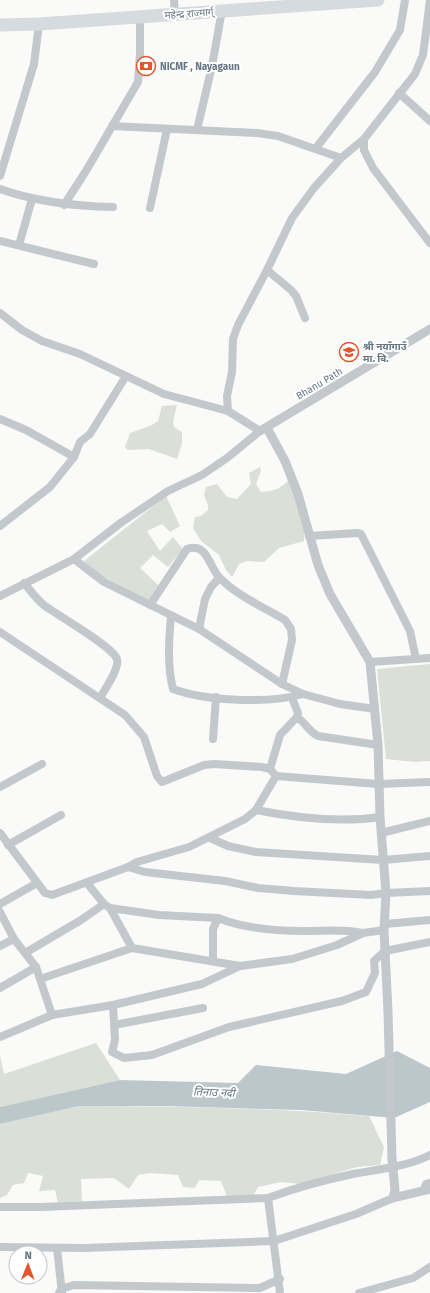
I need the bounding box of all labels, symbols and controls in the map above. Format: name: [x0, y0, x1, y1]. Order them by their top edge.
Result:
street label: महेन्द्र राज्मार्ग्: [164, 6, 216, 22]
bank icon: NICMF , Nayagaun: [135, 55, 157, 77]
place label: NICMF , Nayagaun: [160, 61, 240, 73]
place label: श्री नयाँगाउँ मा. वि.: [363, 340, 407, 365]
school or university icon: श्री नयाँगाउँ मा. वि.: [338, 341, 360, 363]
street label: Bhanu Path: [294, 365, 345, 402]
water label: तिनाउ नदी: [193, 1085, 237, 1100]
north arrow: [8, 1245, 48, 1285]
text: N: [24, 1249, 32, 1262]

